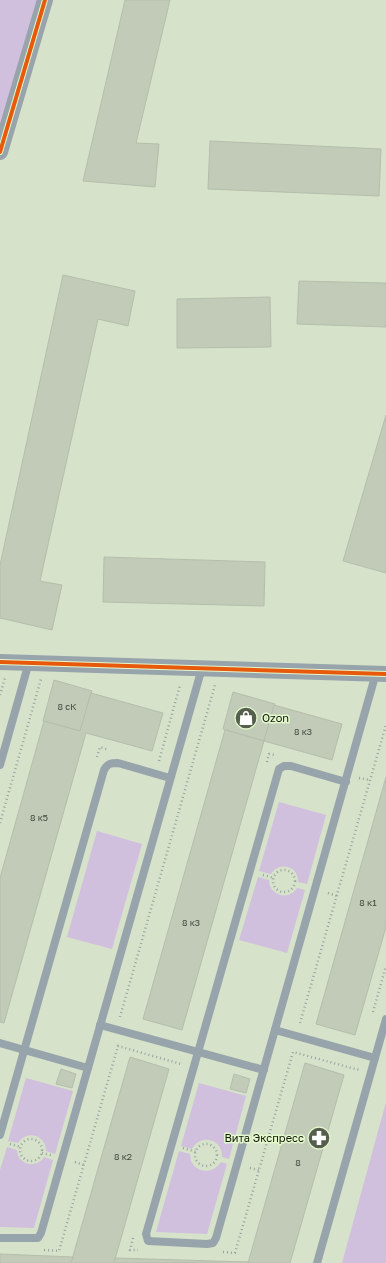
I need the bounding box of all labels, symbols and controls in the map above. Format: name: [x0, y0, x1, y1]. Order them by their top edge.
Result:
house number: 8 сК: [58, 701, 77, 712]
shop icon: Ozon: [233, 705, 259, 731]
place label: Ozon: [262, 711, 289, 724]
house number: 8 к3: [294, 726, 312, 737]
house number: 8 к5: [30, 812, 48, 823]
house number: 8 к1: [359, 897, 377, 908]
house number: 8 к3: [182, 917, 200, 928]
pharmacy icon: Вита Экспресс: [306, 1125, 332, 1151]
place label: Вита Экспресс: [224, 1131, 304, 1144]
house number: 8 к2: [114, 1151, 132, 1162]
house number: 8: [295, 1157, 301, 1168]

